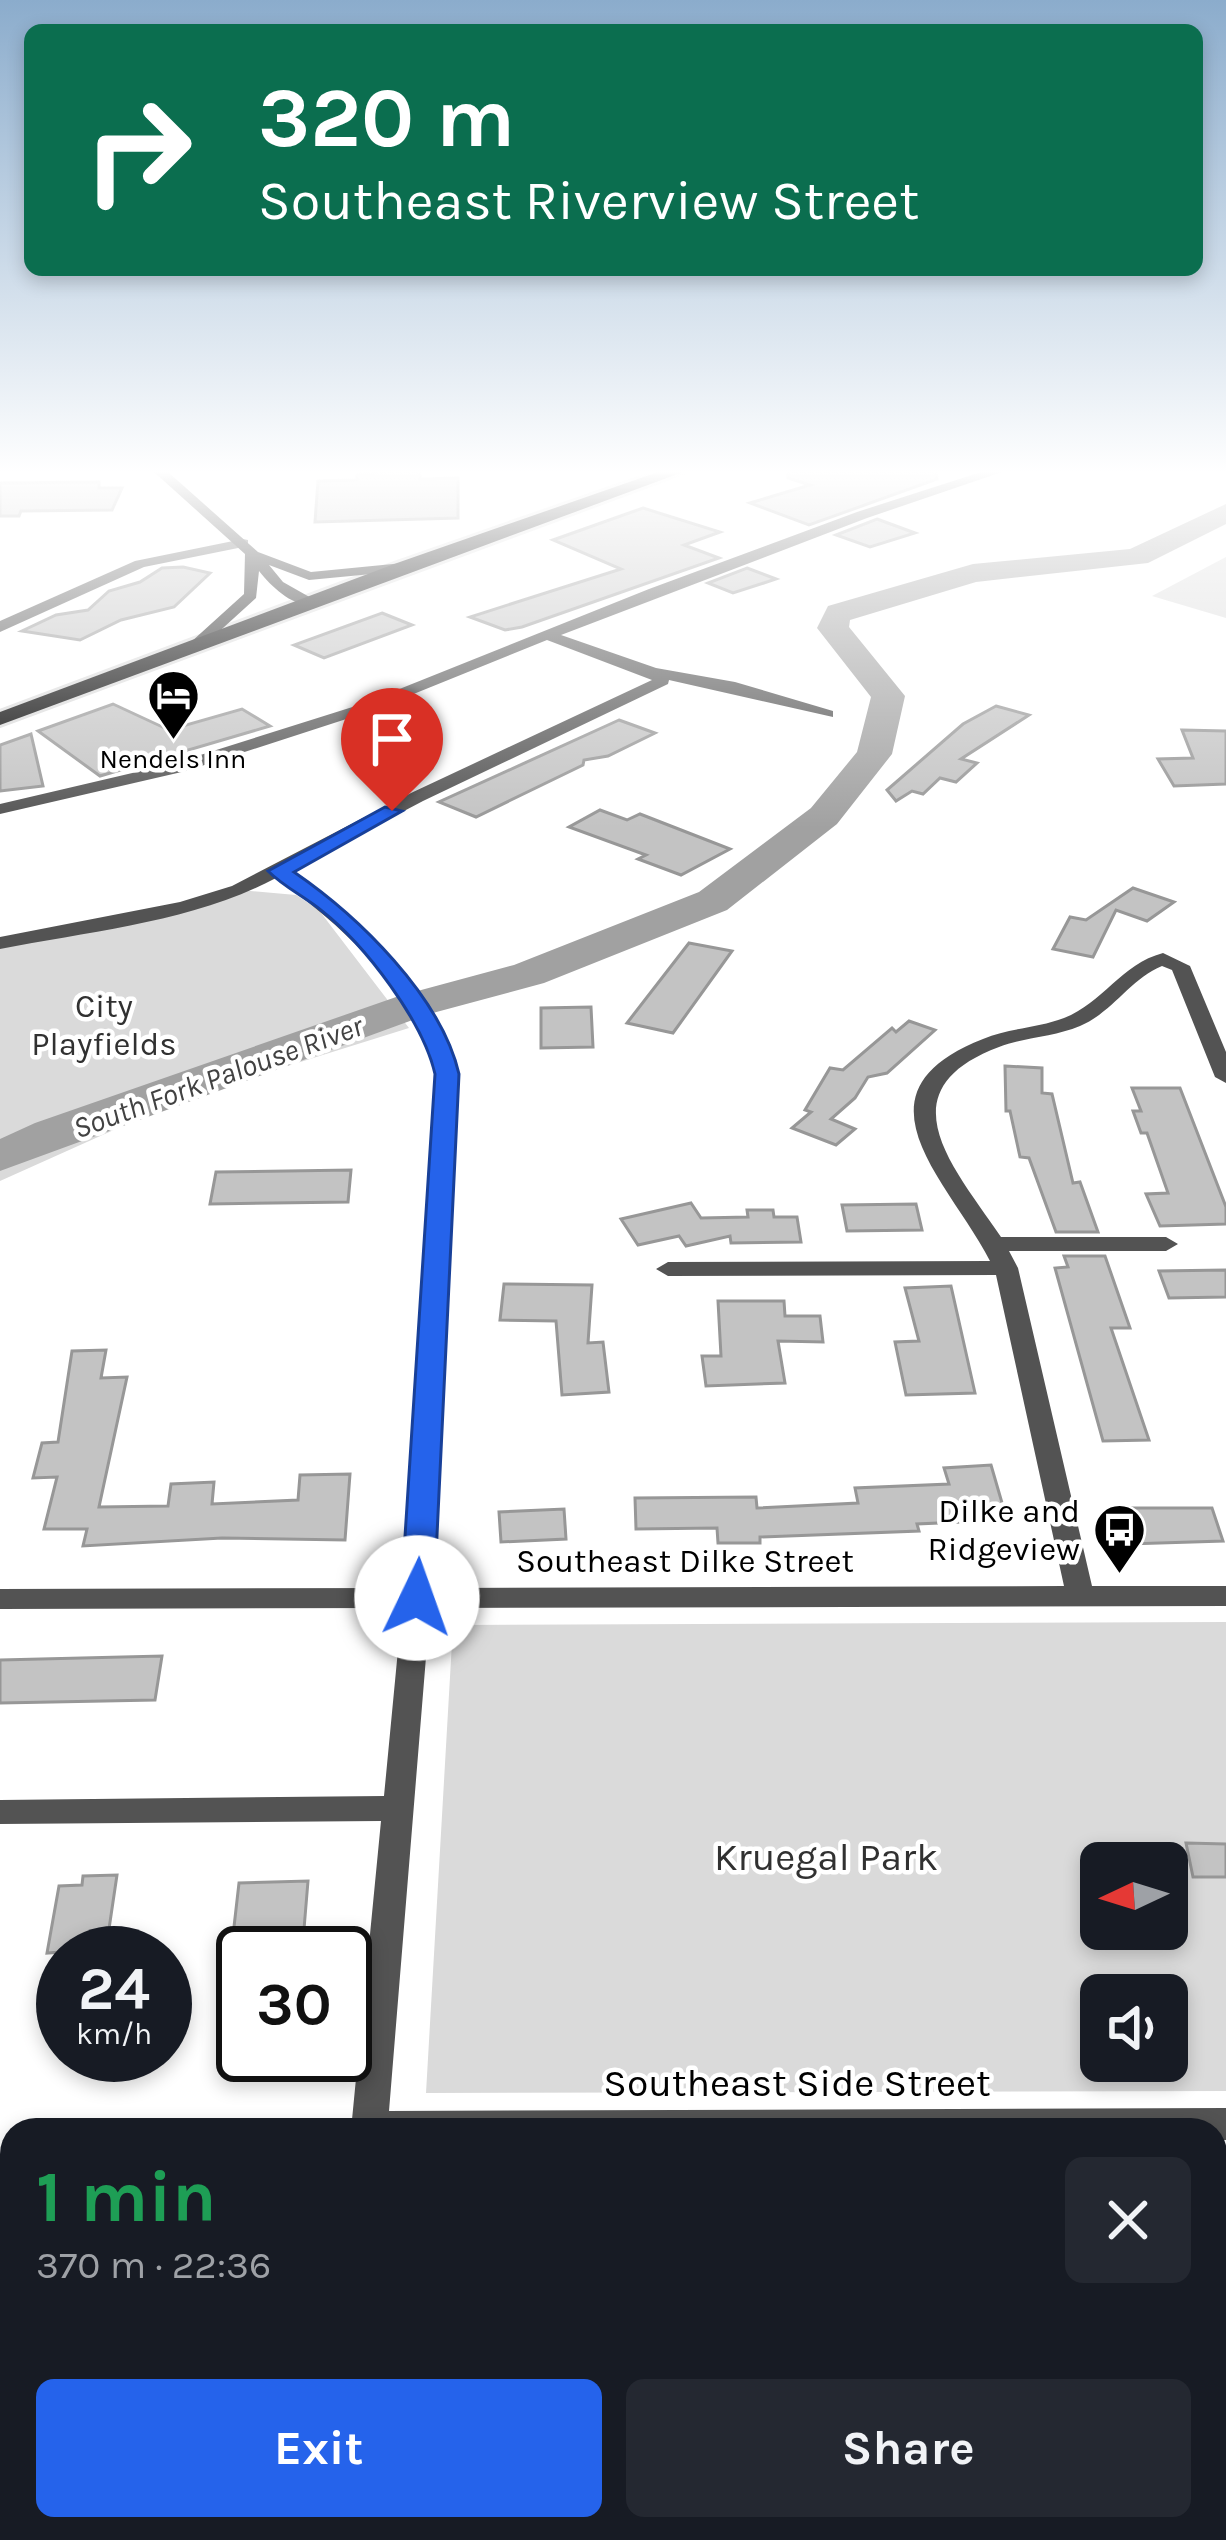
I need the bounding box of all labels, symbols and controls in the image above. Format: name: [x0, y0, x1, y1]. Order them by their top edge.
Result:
text: 320 m: [258, 69, 515, 167]
icon: right: [60, 72, 216, 228]
text: Southeast Riverview Street: [258, 169, 919, 233]
hotel icon: Nendels Inn: [145, 668, 201, 742]
pin: [341, 688, 443, 811]
icon: arrive: [359, 706, 425, 772]
place label: Nendels Inn: [100, 743, 246, 775]
park label: City Playfields: [31, 987, 177, 1063]
water label: South Fork Palouse River: [68, 1007, 370, 1146]
place label: Dilke and Ridgeview: [928, 1492, 1080, 1568]
bus stop icon: Dilke and Ridgeview: [1091, 1502, 1147, 1576]
position arrow: [354, 1535, 480, 1661]
street label: Southeast Dilke Street: [516, 1542, 854, 1580]
park label: Kruegal Park: [714, 1834, 938, 1880]
north arrow: [1080, 1842, 1188, 1950]
map controls: [1080, 1842, 1188, 2082]
speed limit sign: 30: [216, 1926, 372, 2082]
text: 24: [78, 1954, 150, 2024]
button: sound: [1080, 1974, 1188, 2082]
text: km/h: [76, 2016, 152, 2052]
street label: Southeast Side Street: [603, 2060, 991, 2106]
text: 1 min: [36, 2155, 217, 2239]
button: close: [1065, 2157, 1191, 2283]
text: 370 m · 22:36: [36, 2242, 271, 2288]
button: Exit: [36, 2379, 602, 2517]
button: Share: [626, 2379, 1191, 2517]

